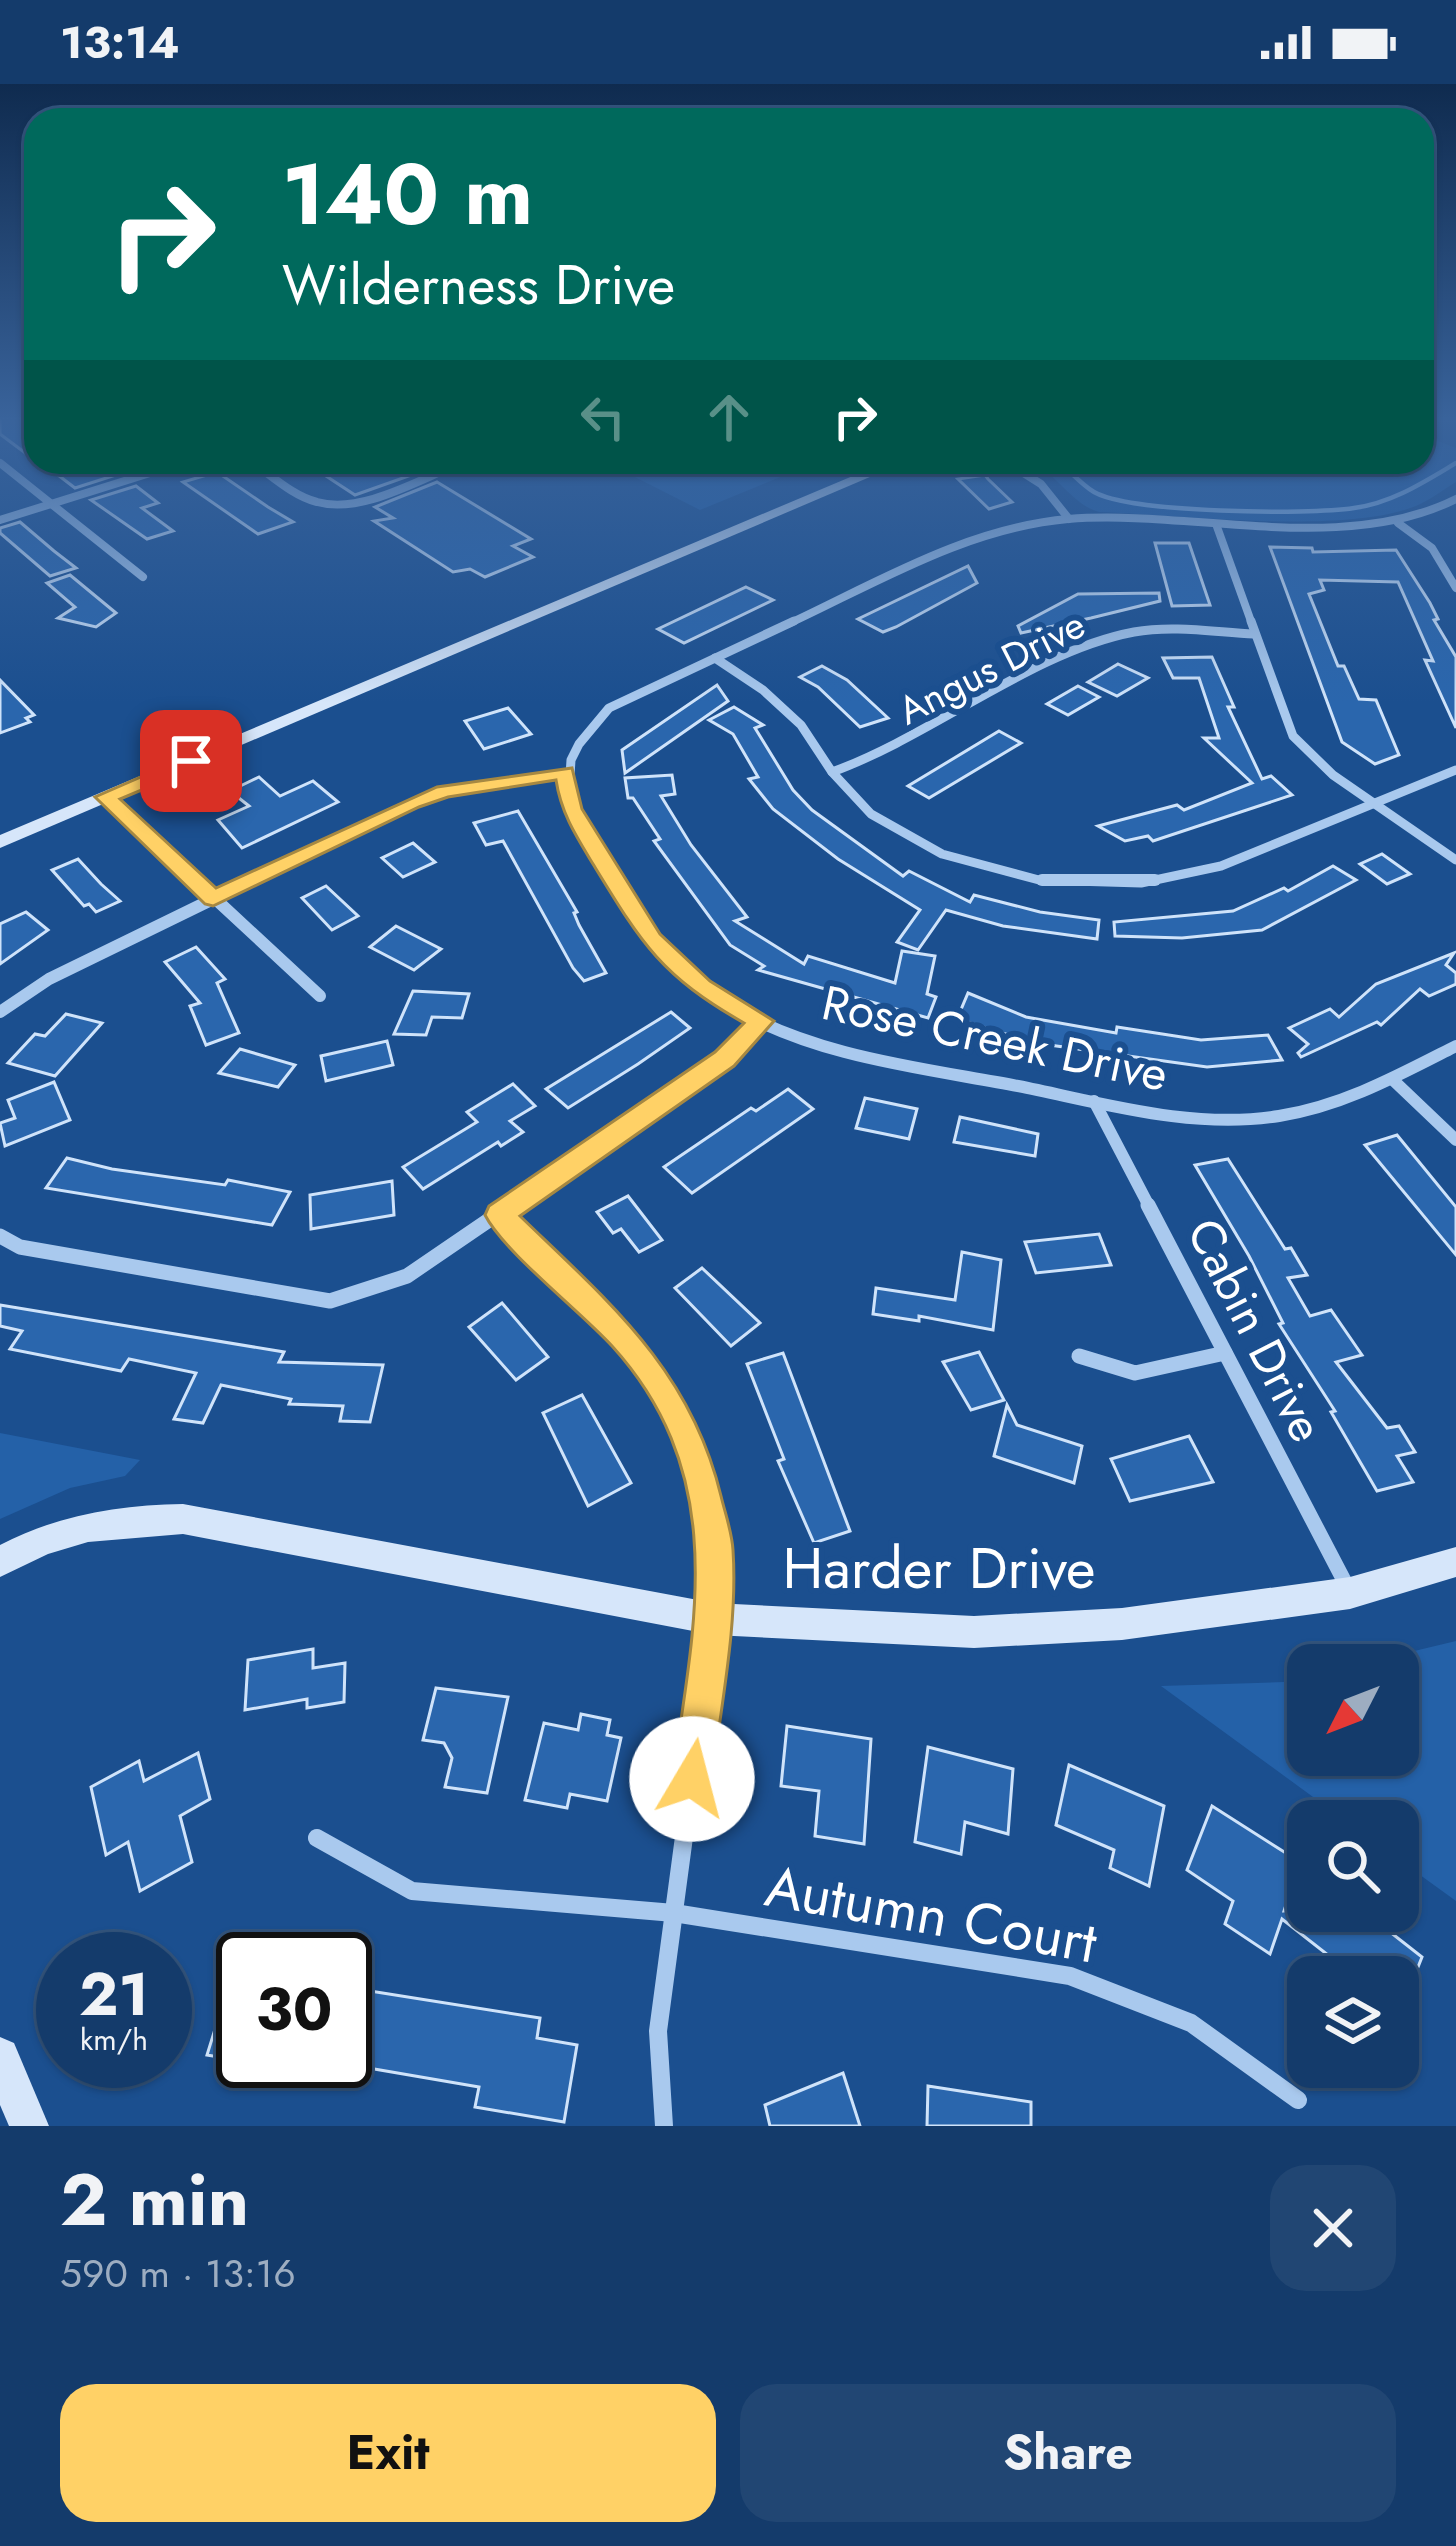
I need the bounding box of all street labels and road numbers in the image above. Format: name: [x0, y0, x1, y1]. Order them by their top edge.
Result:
street label: Angus Drive: [888, 596, 1095, 739]
street label: Rose Creek Drive: [816, 968, 1174, 1109]
street label: Cabin Drive: [1170, 1207, 1341, 1454]
street label: Harder Drive: [783, 1527, 1095, 1609]
street label: Autumn Court: [759, 1845, 1103, 1984]

